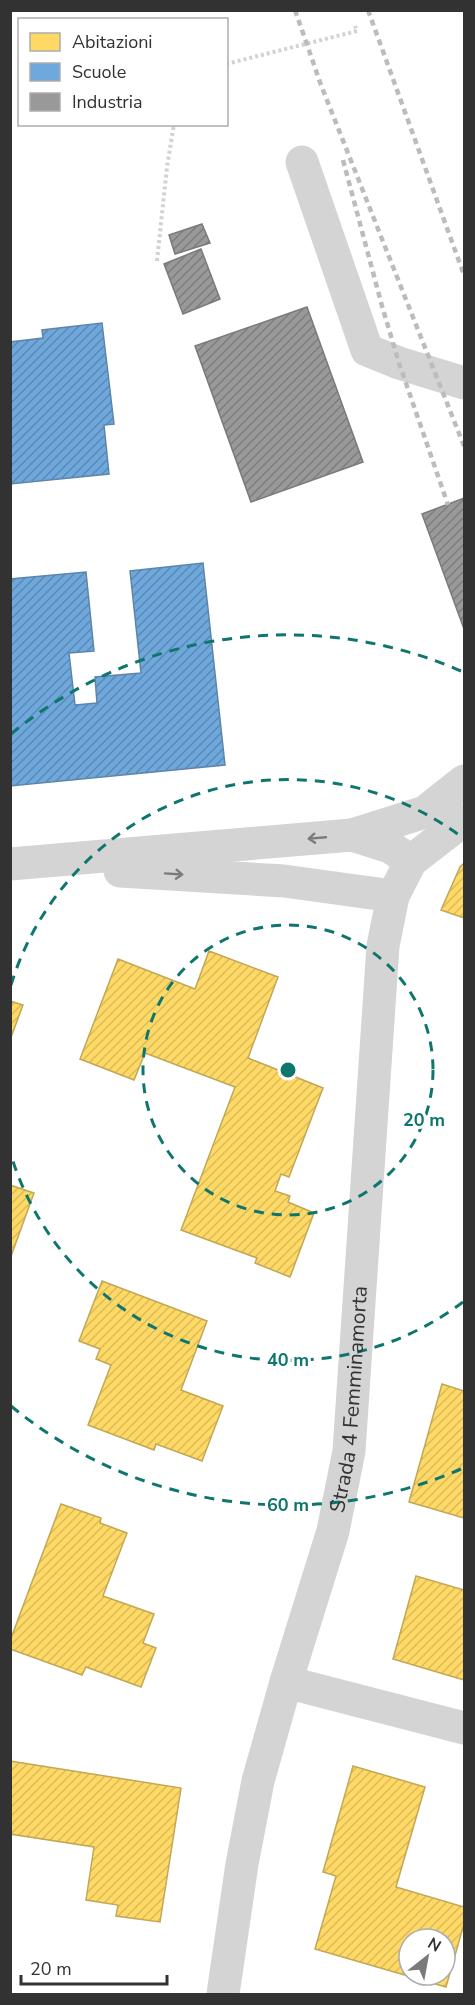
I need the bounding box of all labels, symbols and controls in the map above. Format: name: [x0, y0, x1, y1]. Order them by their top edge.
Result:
legend: [18, 18, 228, 126]
text: Abitazioni: [72, 30, 153, 54]
text: Scuole: [72, 60, 126, 84]
text: Industria: [72, 90, 142, 114]
one-way arrow: [307, 833, 327, 844]
one-way arrow: [163, 869, 183, 880]
centre of rings: [278, 1060, 298, 1080]
text: 20 m: [403, 1108, 445, 1132]
street label: Strada 4 Femminamorta: [323, 1285, 374, 1515]
text: 40 m: [267, 1348, 309, 1372]
text: 60 m: [267, 1493, 309, 1517]
north arrow: [397, 1927, 457, 1987]
text: N: [423, 1932, 445, 1958]
scale bar: [21, 1948, 166, 1986]
text: 20 m: [30, 1957, 72, 1981]

